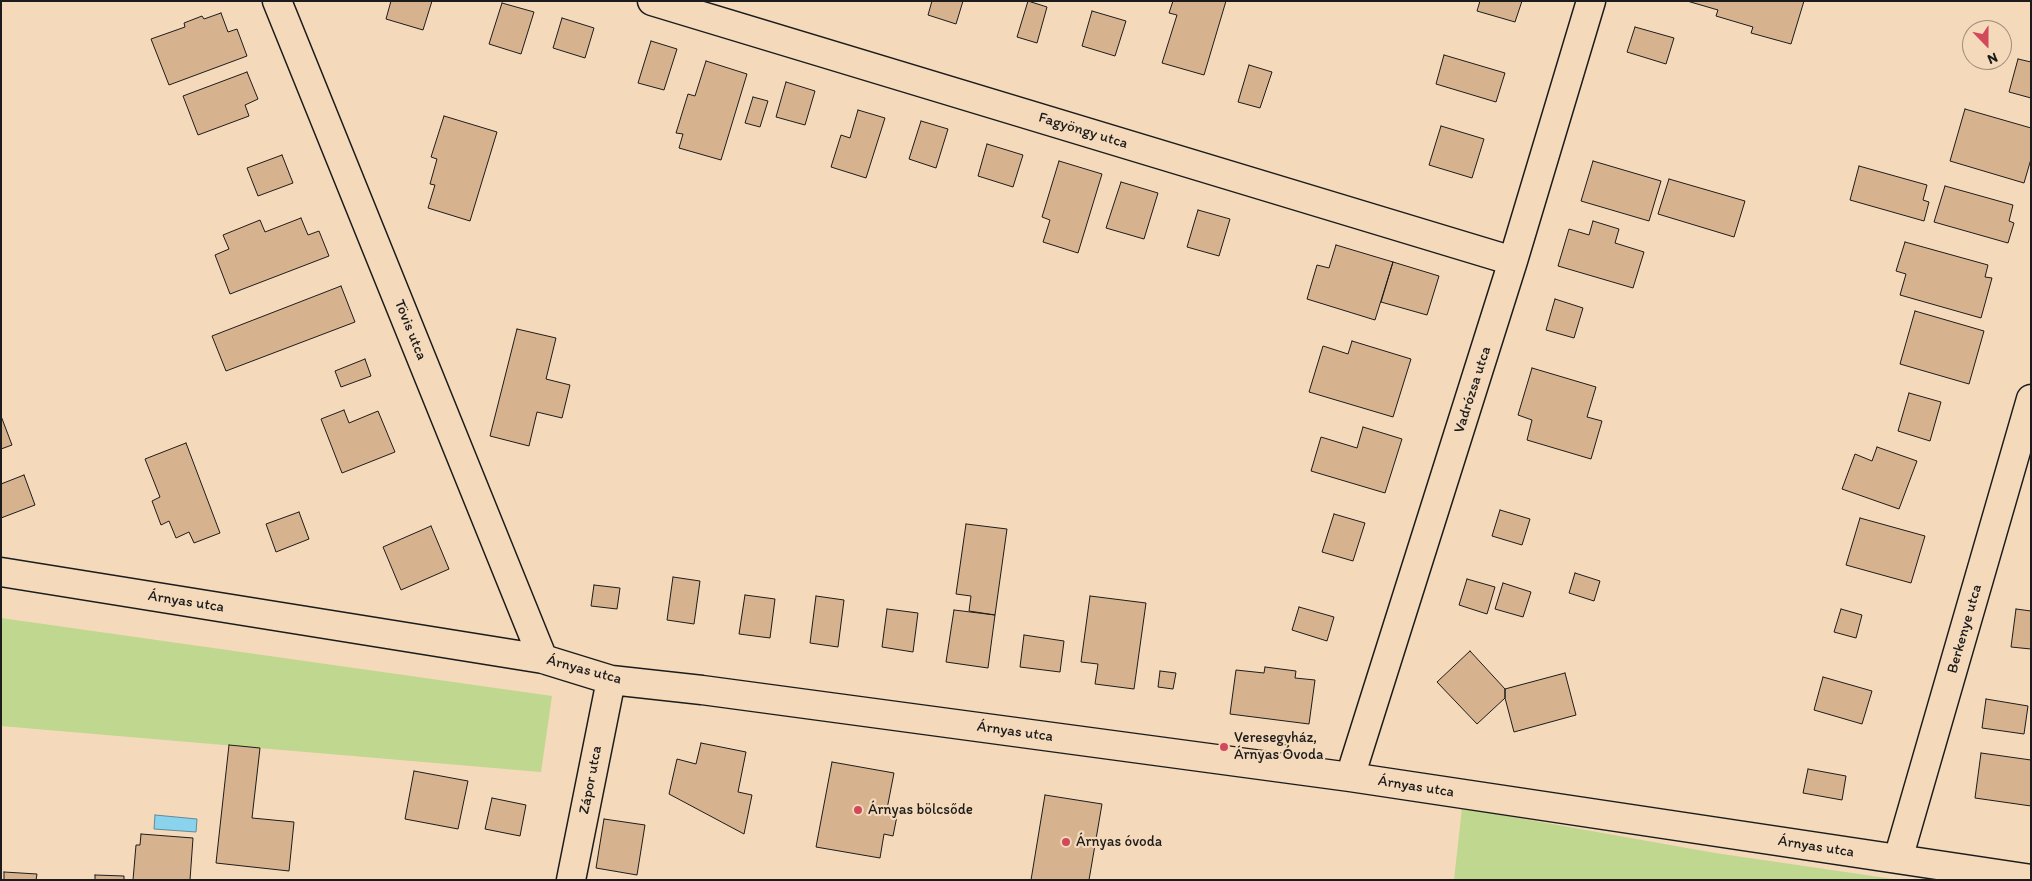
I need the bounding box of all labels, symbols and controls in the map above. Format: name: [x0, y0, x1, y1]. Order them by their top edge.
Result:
north arrow: [1962, 20, 2012, 70]
text: N: [1985, 49, 2000, 68]
street label: Fagyöngy utca: [1036, 109, 1130, 153]
street label: Tövis utca: [390, 297, 430, 363]
street label: Vadrózsa utca: [1451, 344, 1495, 436]
street label: Berkenye utca: [1944, 582, 1986, 676]
street label: Árnyas utca: [147, 587, 225, 617]
street label: Árnyas utca: [545, 651, 623, 689]
street label: Árnyas utca: [976, 718, 1054, 746]
place label: Veresegyház, Árnyas Óvoda: [1234, 729, 1323, 764]
marker: Veresegyház, Árnyas Óvoda: [1218, 741, 1230, 753]
street label: Zápor utca: [576, 744, 606, 816]
street label: Árnyas utca: [1377, 772, 1455, 802]
place label: Árnyas bölcsőde: [868, 801, 973, 819]
marker: Árnyas bölcsőde: [852, 804, 864, 816]
street label: Árnyas utca: [1777, 832, 1855, 862]
place label: Árnyas óvoda: [1076, 833, 1162, 851]
marker: Árnyas óvoda: [1060, 836, 1072, 848]

